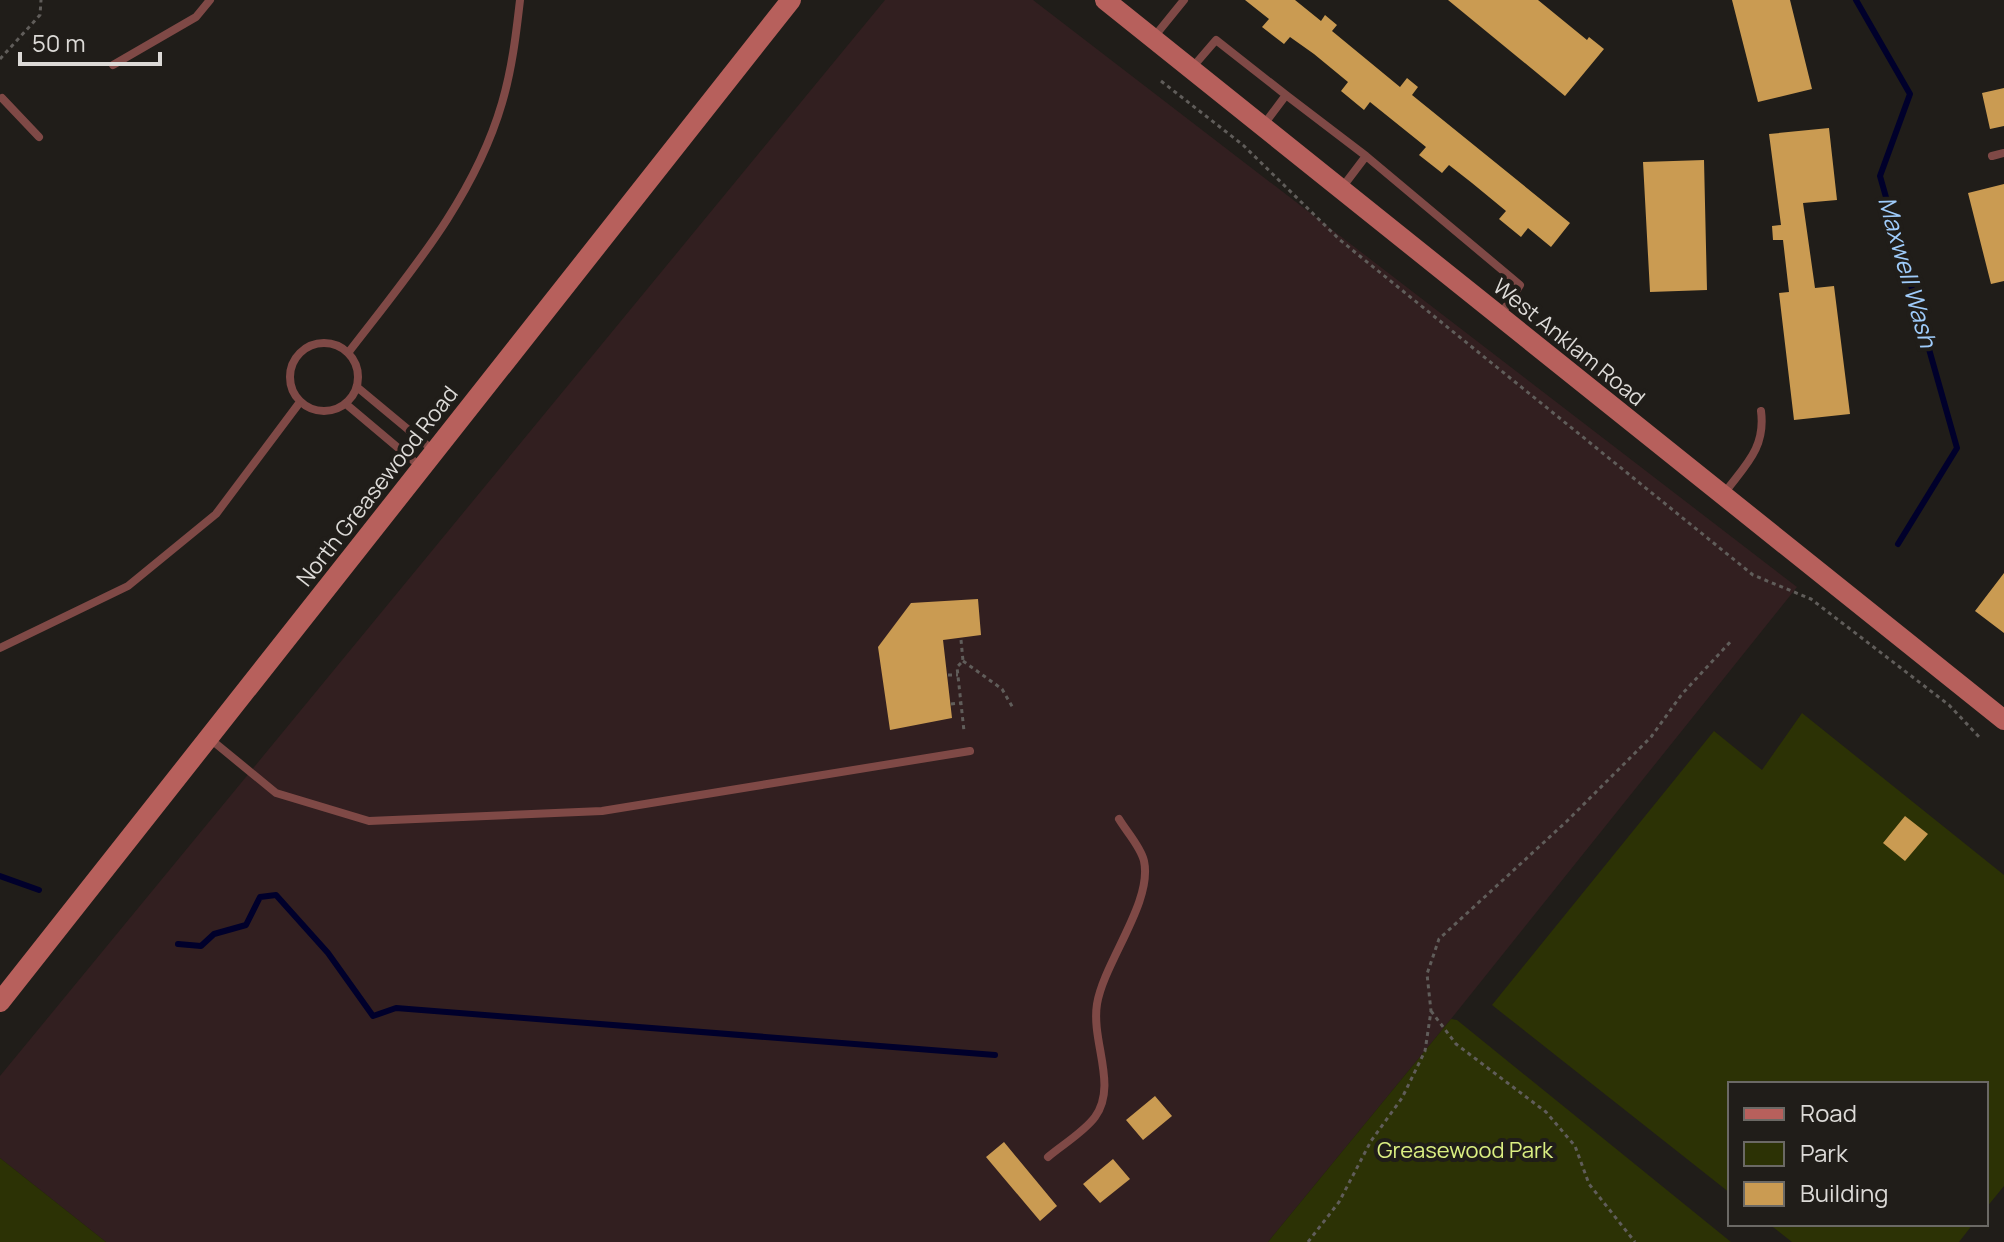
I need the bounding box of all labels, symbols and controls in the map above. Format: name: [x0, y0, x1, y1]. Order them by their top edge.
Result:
scale bar: [20, 16, 160, 66]
text: 50 m: [32, 26, 86, 59]
water label: Maxwell Wash: [1871, 192, 1946, 352]
street label: West Anklam Road: [1487, 271, 1651, 413]
street label: North Greasewood Road: [289, 380, 465, 592]
legend: [1728, 1082, 1988, 1226]
text: Road: [1800, 1096, 1857, 1129]
park label: Greasewood Park: [1377, 1135, 1554, 1165]
text: Park: [1800, 1136, 1849, 1169]
text: Building: [1800, 1176, 1888, 1209]

